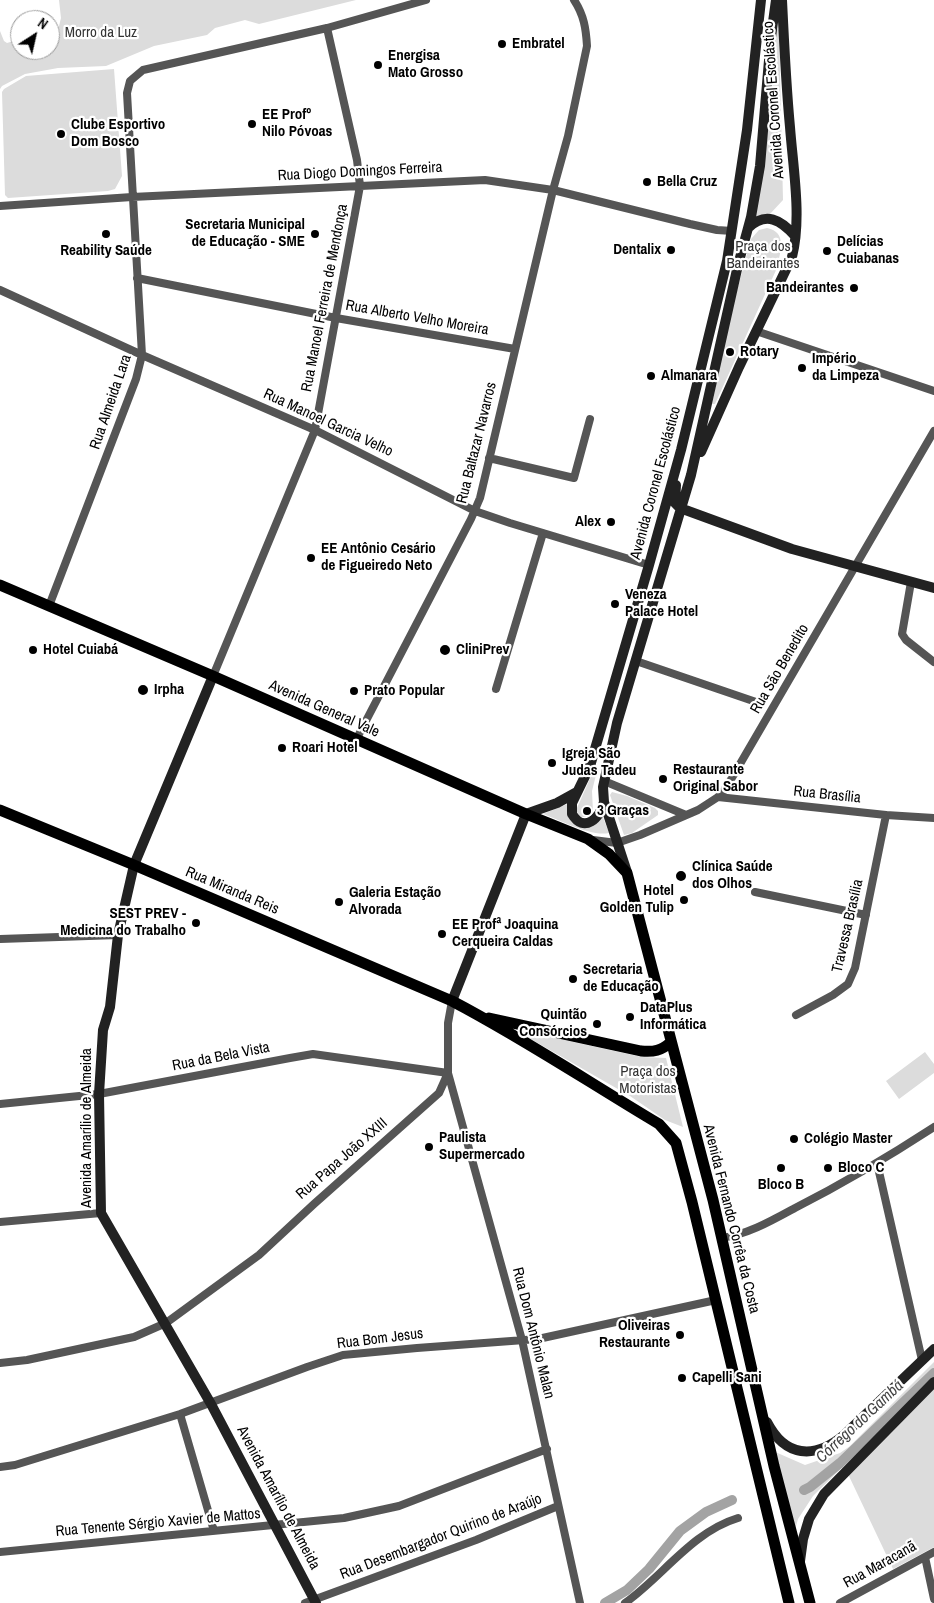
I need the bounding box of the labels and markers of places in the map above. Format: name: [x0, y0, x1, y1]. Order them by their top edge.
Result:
place label: Embratel: [512, 35, 565, 53]
marker: Embratel: [496, 38, 508, 50]
place label: Energisa Mato Grosso: [388, 47, 463, 82]
marker: Energisa Mato Grosso: [372, 59, 384, 71]
place label: EE Profº Nilo Póvoas: [262, 106, 332, 141]
place label: Clube Esportivo Dom Bosco: [71, 116, 165, 151]
marker: EE Profº Nilo Póvoas: [246, 118, 258, 130]
marker: Clube Esportivo Dom Bosco: [55, 128, 67, 140]
place label: Bella Cruz: [657, 173, 717, 191]
marker: Bella Cruz: [641, 176, 653, 188]
place label: Secretaria Municipal de Educação - SME: [185, 216, 305, 251]
marker: Reability Saúde: [100, 228, 112, 240]
marker: Secretaria Municipal de Educação - SME: [309, 228, 321, 240]
place label: Delícias Cuiabanas: [837, 233, 899, 268]
place label: Dentalix: [613, 241, 661, 259]
place label: Reability Saúde: [60, 242, 152, 260]
marker: Dentalix: [665, 244, 677, 256]
marker: Delícias Cuiabanas: [821, 245, 833, 257]
place label: Bandeirantes: [766, 279, 844, 297]
marker: Bandeirantes: [848, 282, 860, 294]
place label: Rotary: [740, 343, 779, 361]
marker: Rotary: [724, 346, 736, 358]
place label: Império da Limpeza: [812, 350, 879, 385]
marker: Império da Limpeza: [796, 362, 808, 374]
place label: Almanara: [661, 367, 717, 385]
marker: Almanara: [645, 370, 657, 382]
place label: Alex: [575, 513, 601, 531]
marker: Alex: [605, 516, 617, 528]
place label: EE Antônio Cesário de Figueiredo Neto: [321, 540, 436, 575]
marker: EE Antônio Cesário de Figueiredo Neto: [305, 552, 317, 564]
place label: Veneza Palace Hotel: [625, 586, 698, 621]
marker: Veneza Palace Hotel: [609, 598, 621, 610]
place label: Hotel Cuiabá: [43, 641, 118, 659]
place label: CliniPrev: [456, 641, 509, 659]
marker: CliniPrev: [438, 643, 452, 657]
marker: Hotel Cuiabá: [27, 644, 39, 656]
place label: Irpha: [154, 681, 184, 699]
place label: Prato Popular: [364, 682, 445, 700]
marker: Irpha: [136, 683, 150, 697]
marker: Prato Popular: [348, 685, 360, 697]
place label: Roari Hotel: [292, 739, 358, 757]
marker: Roari Hotel: [276, 742, 288, 754]
place label: Igreja São Judas Tadeu: [562, 745, 636, 780]
marker: Igreja São Judas Tadeu: [546, 757, 558, 769]
place label: Restaurante Original Sabor: [673, 761, 758, 796]
marker: Restaurante Original Sabor: [657, 773, 669, 785]
place label: 3 Graças: [597, 802, 649, 820]
marker: 3 Graças: [581, 805, 593, 817]
place label: Clínica Saúde dos Olhos: [692, 858, 773, 893]
marker: Clínica Saúde dos Olhos: [674, 869, 688, 883]
place label: Hotel Golden Tulip: [600, 882, 674, 917]
place label: Galeria Estação Alvorada: [349, 884, 441, 919]
marker: Hotel Golden Tulip: [678, 894, 690, 906]
marker: Galeria Estação Alvorada: [333, 896, 345, 908]
place label: SEST PREV - Medicina do Trabalho: [60, 905, 186, 940]
place label: EE Profª Joaquina Cerqueira Caldas: [452, 916, 558, 951]
marker: SEST PREV - Medicina do Trabalho: [190, 917, 202, 929]
marker: EE Profª Joaquina Cerqueira Caldas: [436, 928, 448, 940]
place label: Secretaria de Educação: [583, 961, 659, 996]
marker: Secretaria de Educação: [567, 973, 579, 985]
place label: DataPlus Informática: [640, 999, 706, 1034]
place label: Quintão Consórcios: [519, 1006, 587, 1041]
marker: DataPlus Informática: [624, 1011, 636, 1023]
marker: Quintão Consórcios: [591, 1018, 603, 1030]
place label: Paulista Supermercado: [439, 1129, 525, 1164]
place label: Colégio Master: [804, 1130, 892, 1148]
marker: Colégio Master: [788, 1133, 800, 1145]
marker: Paulista Supermercado: [423, 1141, 435, 1153]
place label: Bloco C: [838, 1159, 884, 1177]
marker: Bloco B: [775, 1162, 787, 1174]
marker: Bloco C: [822, 1162, 834, 1174]
place label: Bloco B: [758, 1176, 804, 1194]
place label: Oliveiras Restaurante: [599, 1317, 670, 1352]
marker: Oliveiras Restaurante: [674, 1329, 686, 1341]
place label: Capelli Sani: [692, 1369, 762, 1387]
marker: Capelli Sani: [676, 1372, 688, 1384]

